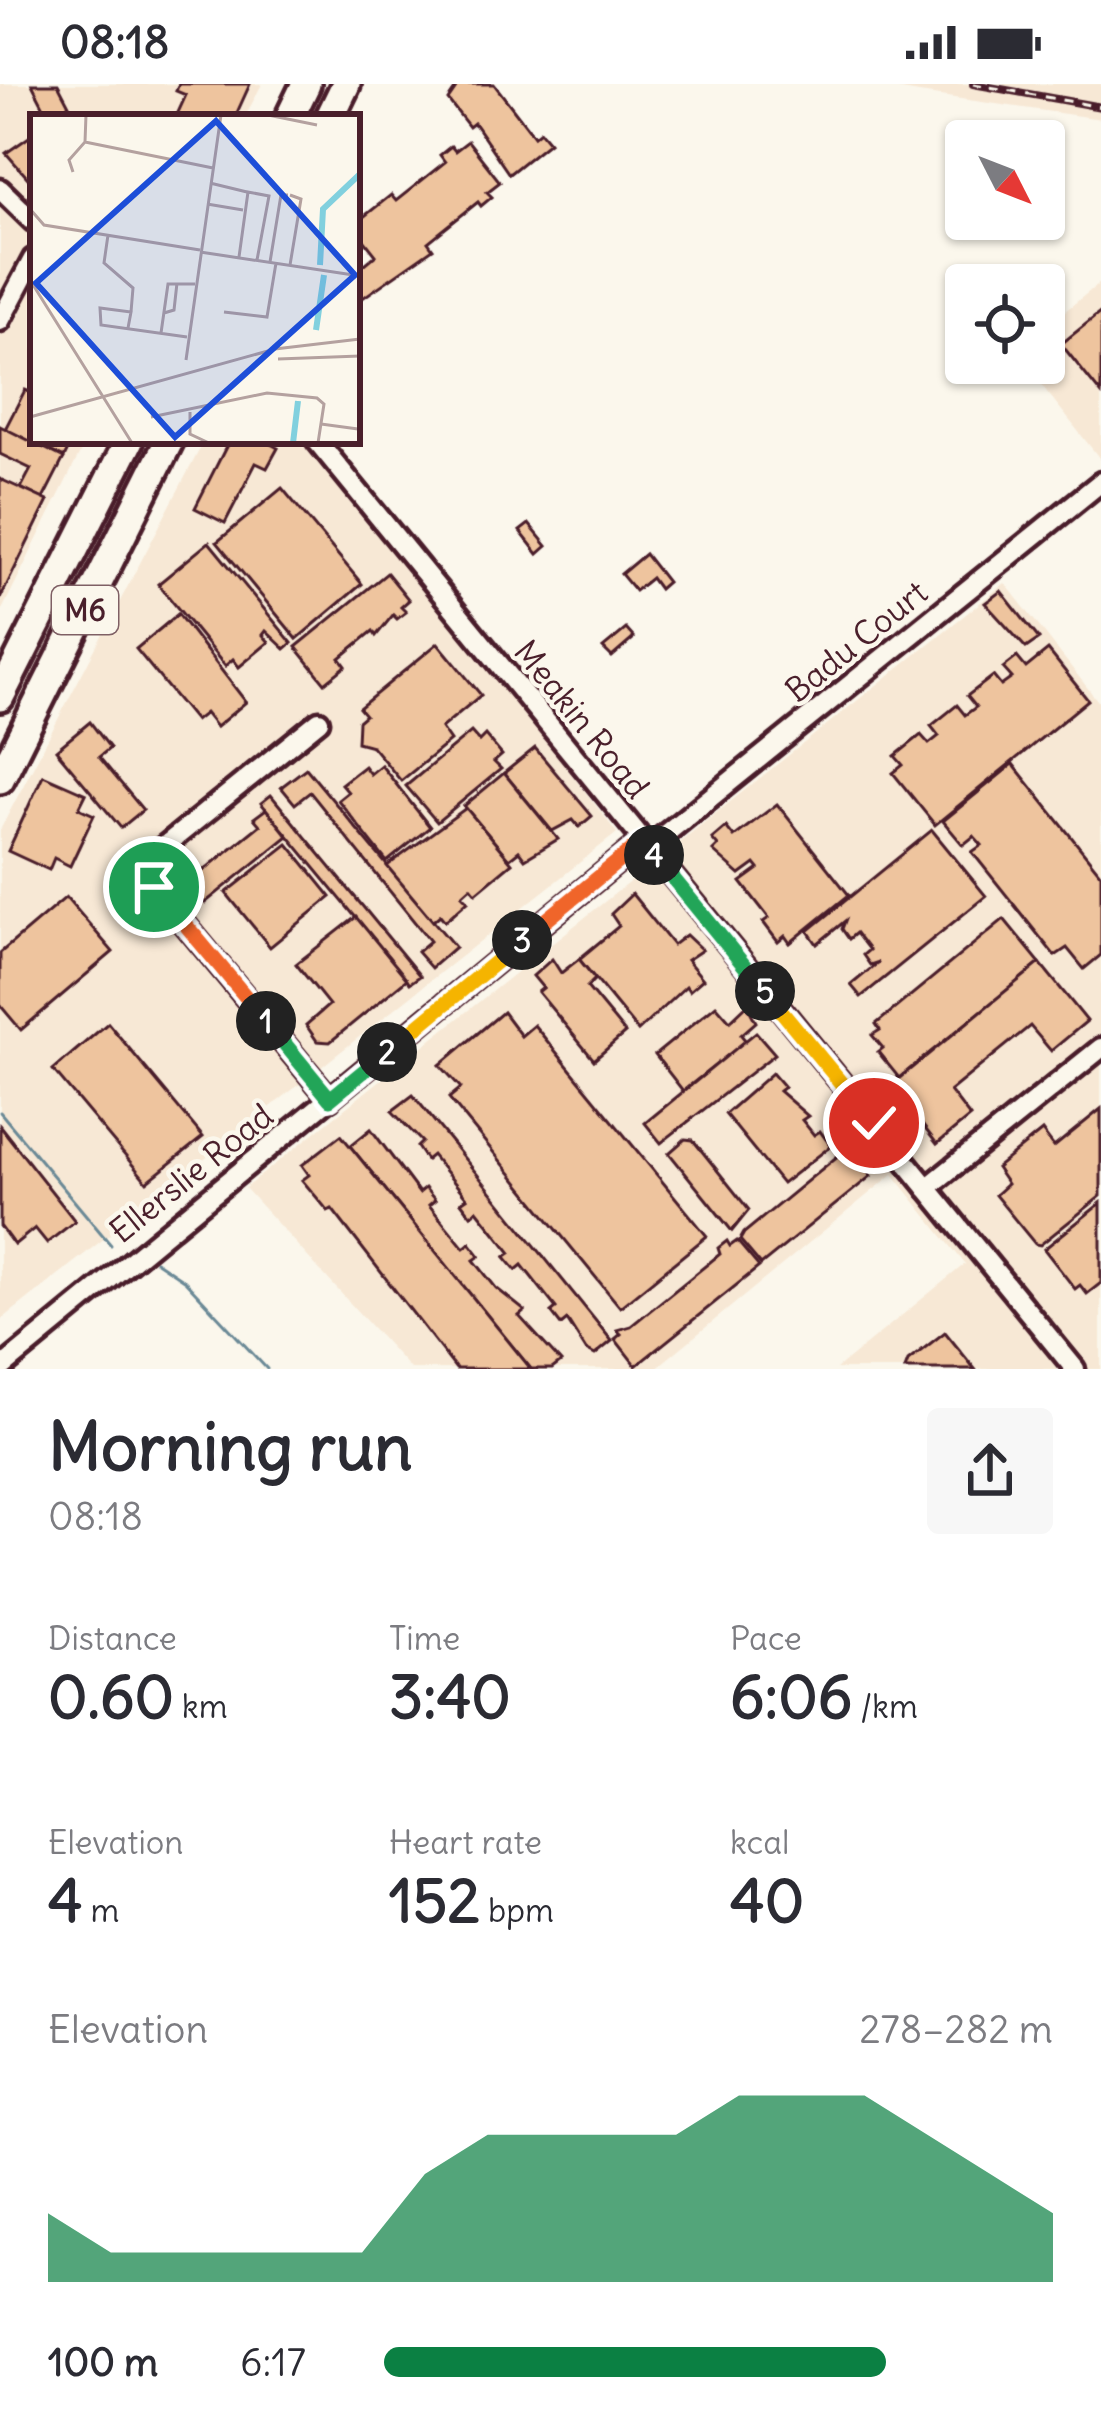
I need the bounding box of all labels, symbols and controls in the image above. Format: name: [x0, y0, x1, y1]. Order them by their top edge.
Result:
text: 08:18: [60, 14, 170, 70]
inset map: [30, 114, 360, 444]
north arrow: [945, 120, 1065, 240]
map controls: [945, 120, 1065, 384]
button: locate: [945, 264, 1065, 384]
street label: Badu Court: [776, 571, 936, 711]
road number: M6: [52, 586, 118, 634]
street label: Meakin Road: [505, 631, 659, 807]
pin: 4: [624, 825, 684, 885]
text: 4: [644, 834, 664, 876]
pin: [103, 836, 205, 938]
icon: arrive: [121, 854, 187, 920]
pin: 3: [492, 910, 552, 970]
text: 3: [513, 919, 531, 961]
pin: 5: [735, 961, 795, 1021]
text: 5: [756, 970, 774, 1012]
pin: 1: [236, 991, 296, 1051]
text: 1: [259, 1000, 273, 1042]
pin: 2: [357, 1022, 417, 1082]
text: 2: [378, 1031, 396, 1073]
pin: [823, 1072, 925, 1174]
icon: check: [841, 1090, 907, 1156]
street label: Ellerslie Road: [101, 1094, 281, 1252]
text: Morning run: [48, 1405, 412, 1488]
button: share: [927, 1408, 1053, 1534]
text: 08:18: [48, 1492, 143, 1541]
text: Distance: [48, 1617, 177, 1659]
text: Time: [389, 1617, 460, 1659]
text: Pace: [730, 1617, 802, 1659]
text: 0.60: [48, 1659, 174, 1734]
text: 3:40: [389, 1659, 511, 1734]
text: 6:06: [730, 1659, 852, 1734]
text: km: [174, 1685, 228, 1727]
text: /km: [852, 1685, 918, 1727]
text: Elevation: [48, 1821, 183, 1863]
text: Heart rate: [389, 1821, 542, 1863]
text: kcal: [730, 1821, 789, 1863]
text: 4: [48, 1863, 83, 1938]
text: 152: [389, 1863, 480, 1938]
text: 40: [730, 1863, 804, 1938]
text: m: [83, 1889, 119, 1931]
text: bpm: [480, 1889, 554, 1931]
text: Elevation: [48, 2005, 208, 2054]
text: 278–282 m: [859, 2005, 1053, 2054]
text: 100 m: [48, 2338, 158, 2387]
text: 6:17: [240, 2338, 306, 2387]

